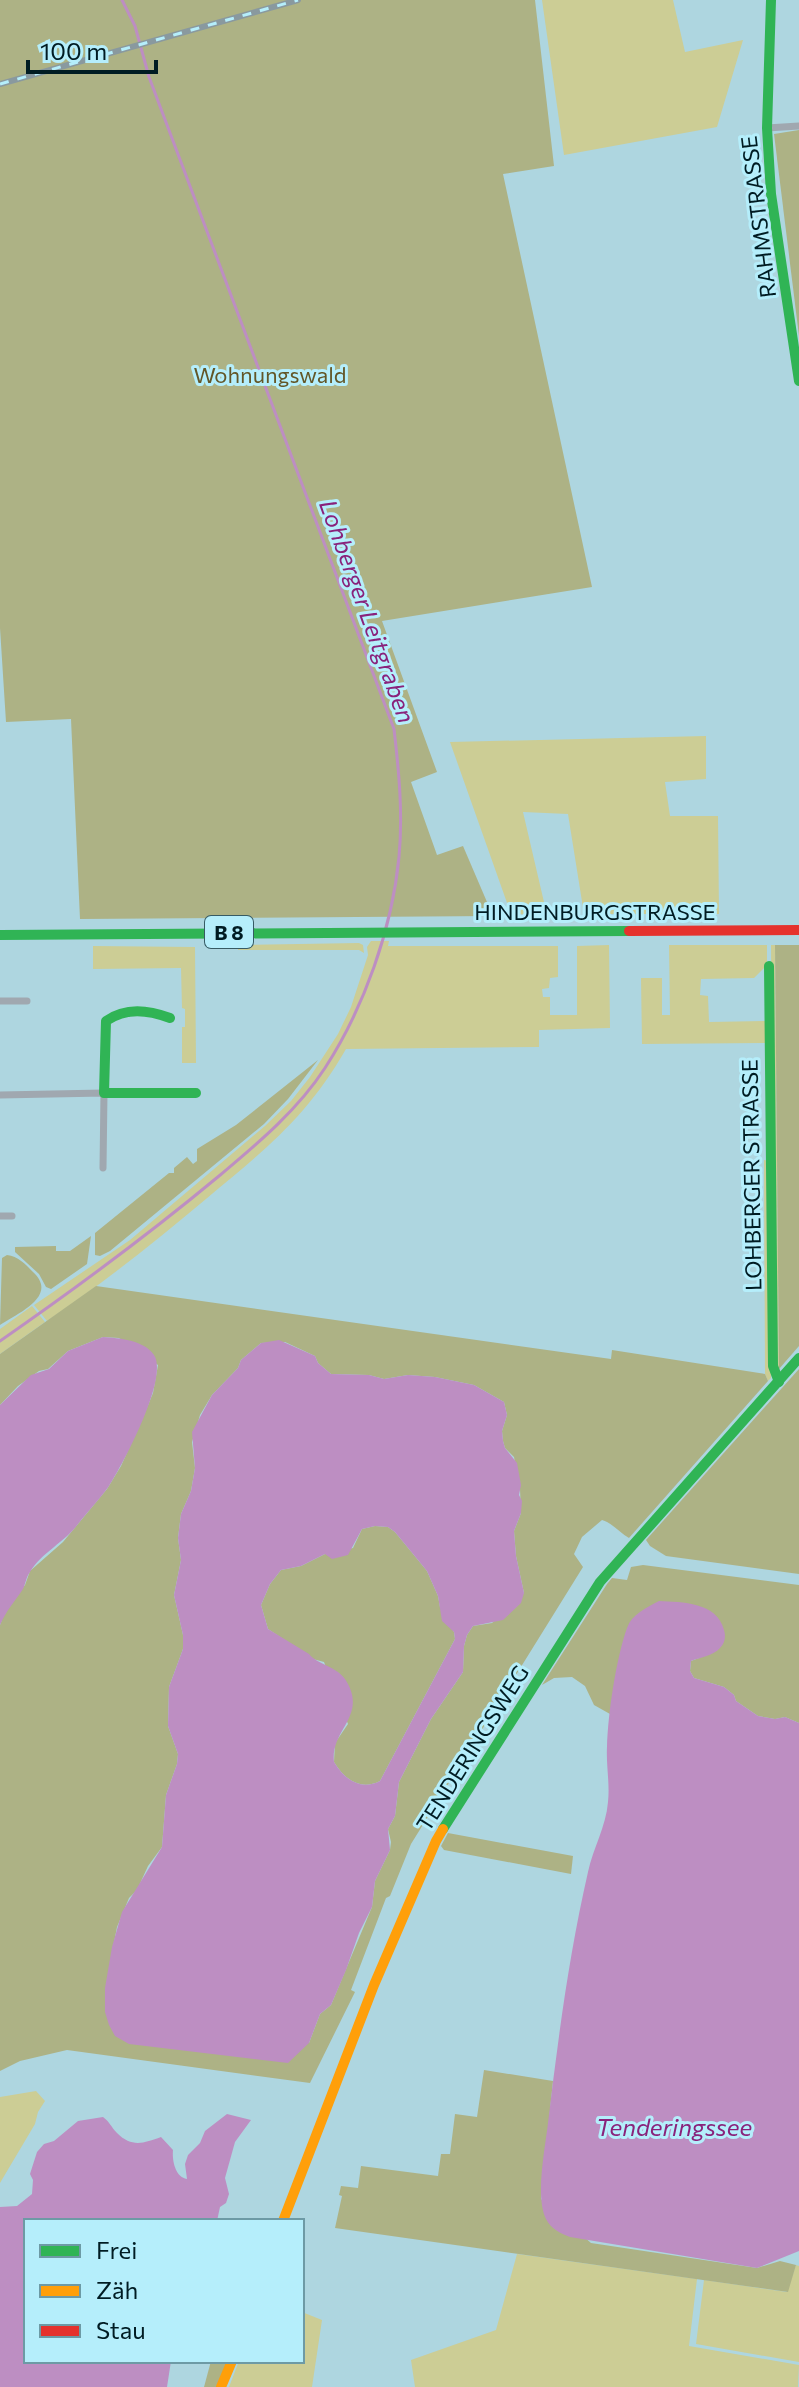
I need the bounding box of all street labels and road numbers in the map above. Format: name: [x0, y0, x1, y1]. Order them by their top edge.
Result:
street label: RAHMSTRASSE: [735, 134, 781, 300]
street label: HINDENBURGSTRASSE: [474, 898, 716, 925]
road number: B 8: [205, 916, 253, 948]
street label: LOHBERGER STRASSE: [735, 1059, 767, 1291]
street label: TENDERINGSWEG: [410, 1660, 534, 1836]

